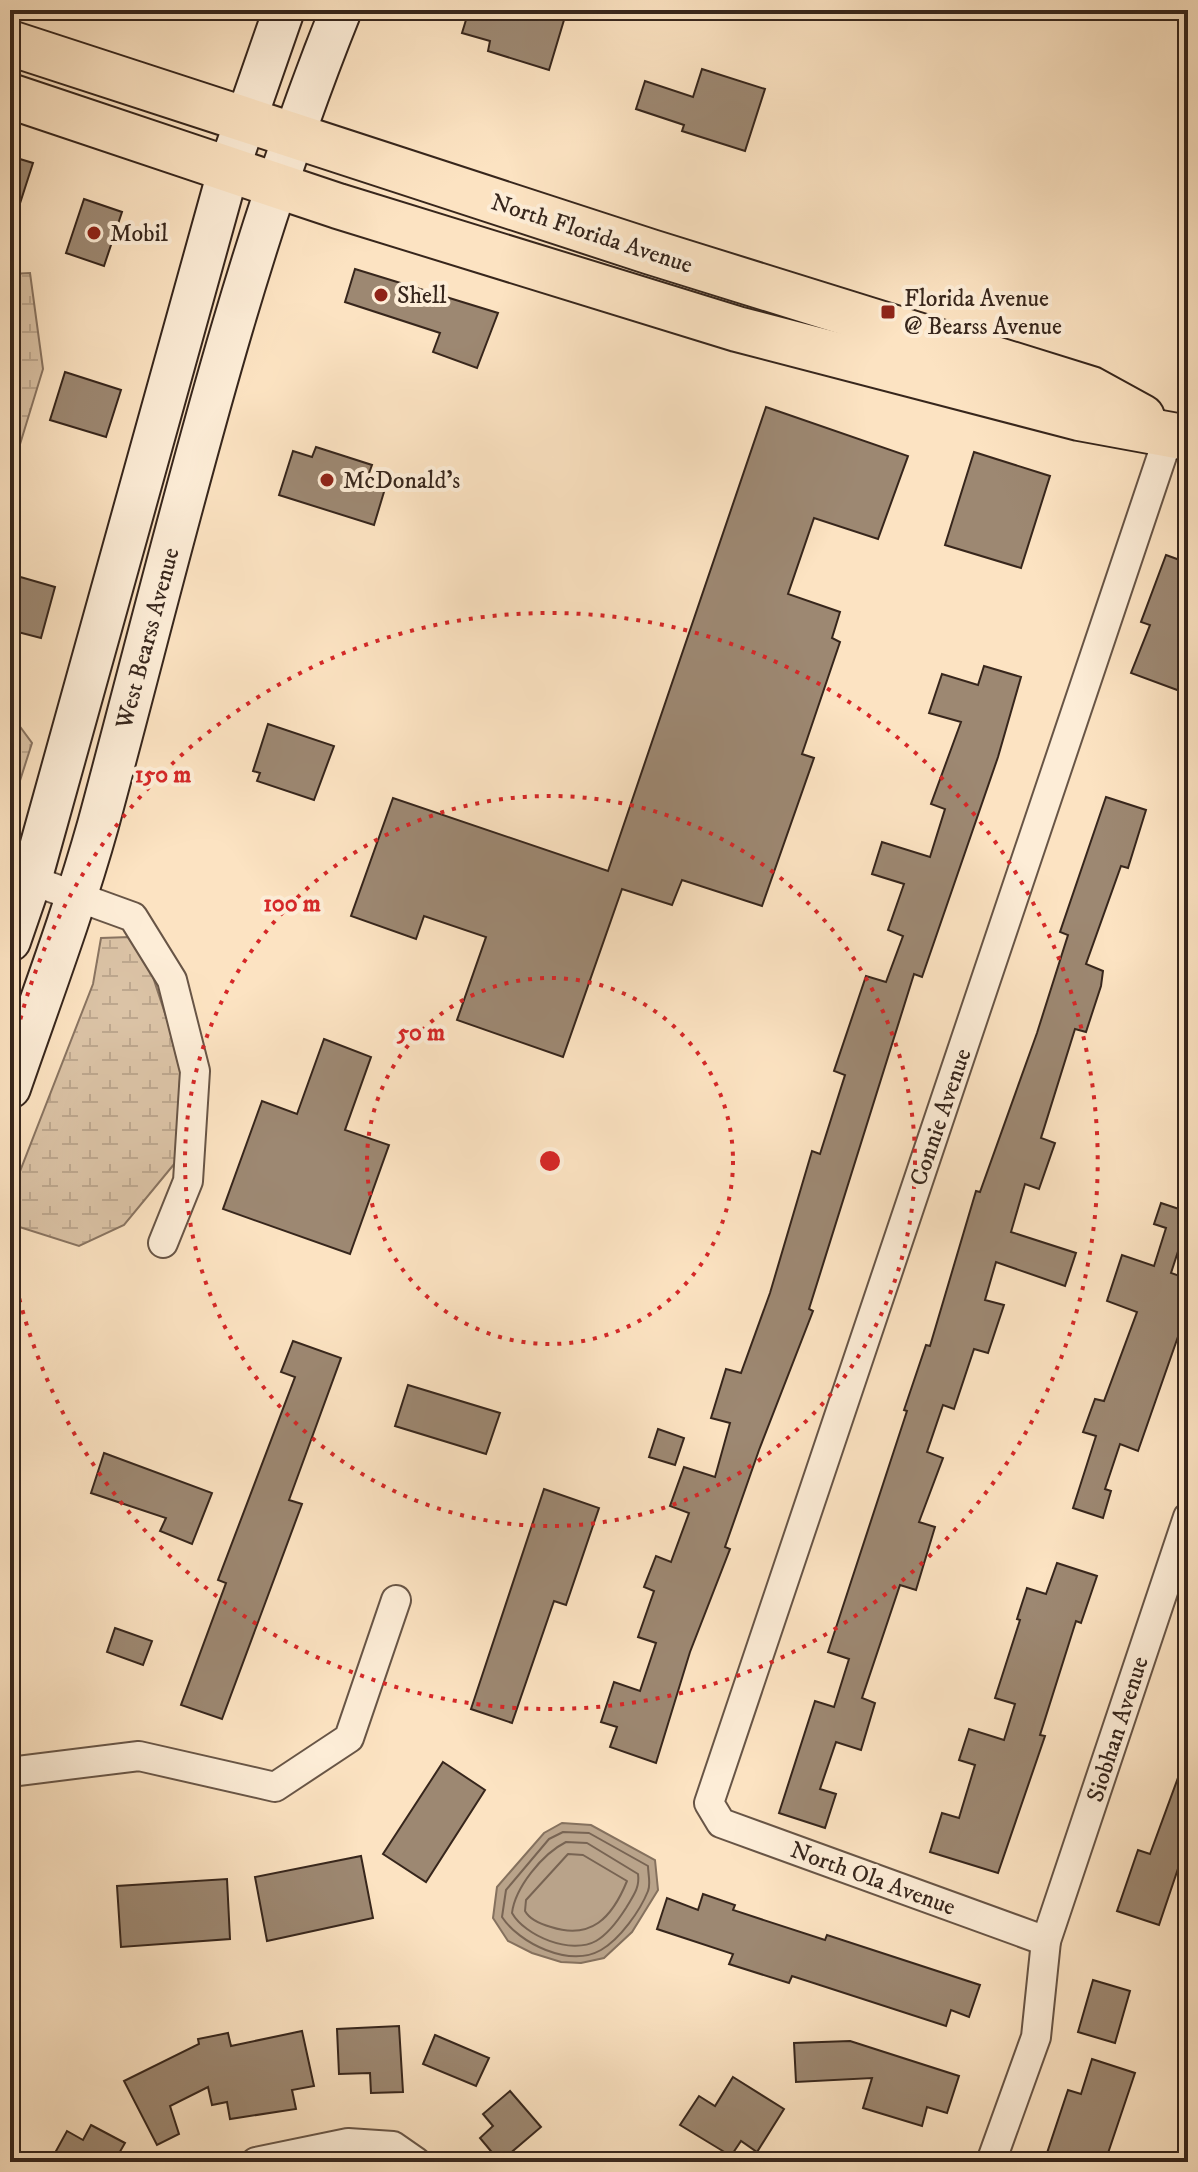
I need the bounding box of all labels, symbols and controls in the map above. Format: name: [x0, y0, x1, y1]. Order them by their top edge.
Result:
street label: North Florida Avenue: [487, 187, 696, 281]
place label: Mobil: [110, 219, 169, 249]
marker: Mobil: [85, 224, 103, 242]
place label: Shell: [397, 281, 447, 311]
place label: Florida Avenue @ Bearss Avenue: [904, 284, 1062, 342]
marker: Shell: [372, 286, 390, 304]
marker: Florida Avenue @ Bearss Avenue: [879, 303, 897, 321]
place label: McDonald's: [343, 466, 460, 496]
marker: McDonald's: [318, 471, 336, 489]
street label: West Bearss Avenue: [109, 544, 187, 733]
text: 150 m: [135, 760, 191, 790]
text: 100 m: [263, 889, 321, 919]
text: 50 m: [396, 1018, 445, 1048]
street label: Connie Avenue: [903, 1045, 978, 1190]
centre of rings: [536, 1147, 564, 1175]
street label: Siobhan Avenue: [1080, 1653, 1156, 1806]
street label: North Ola Avenue: [786, 1835, 959, 1923]

